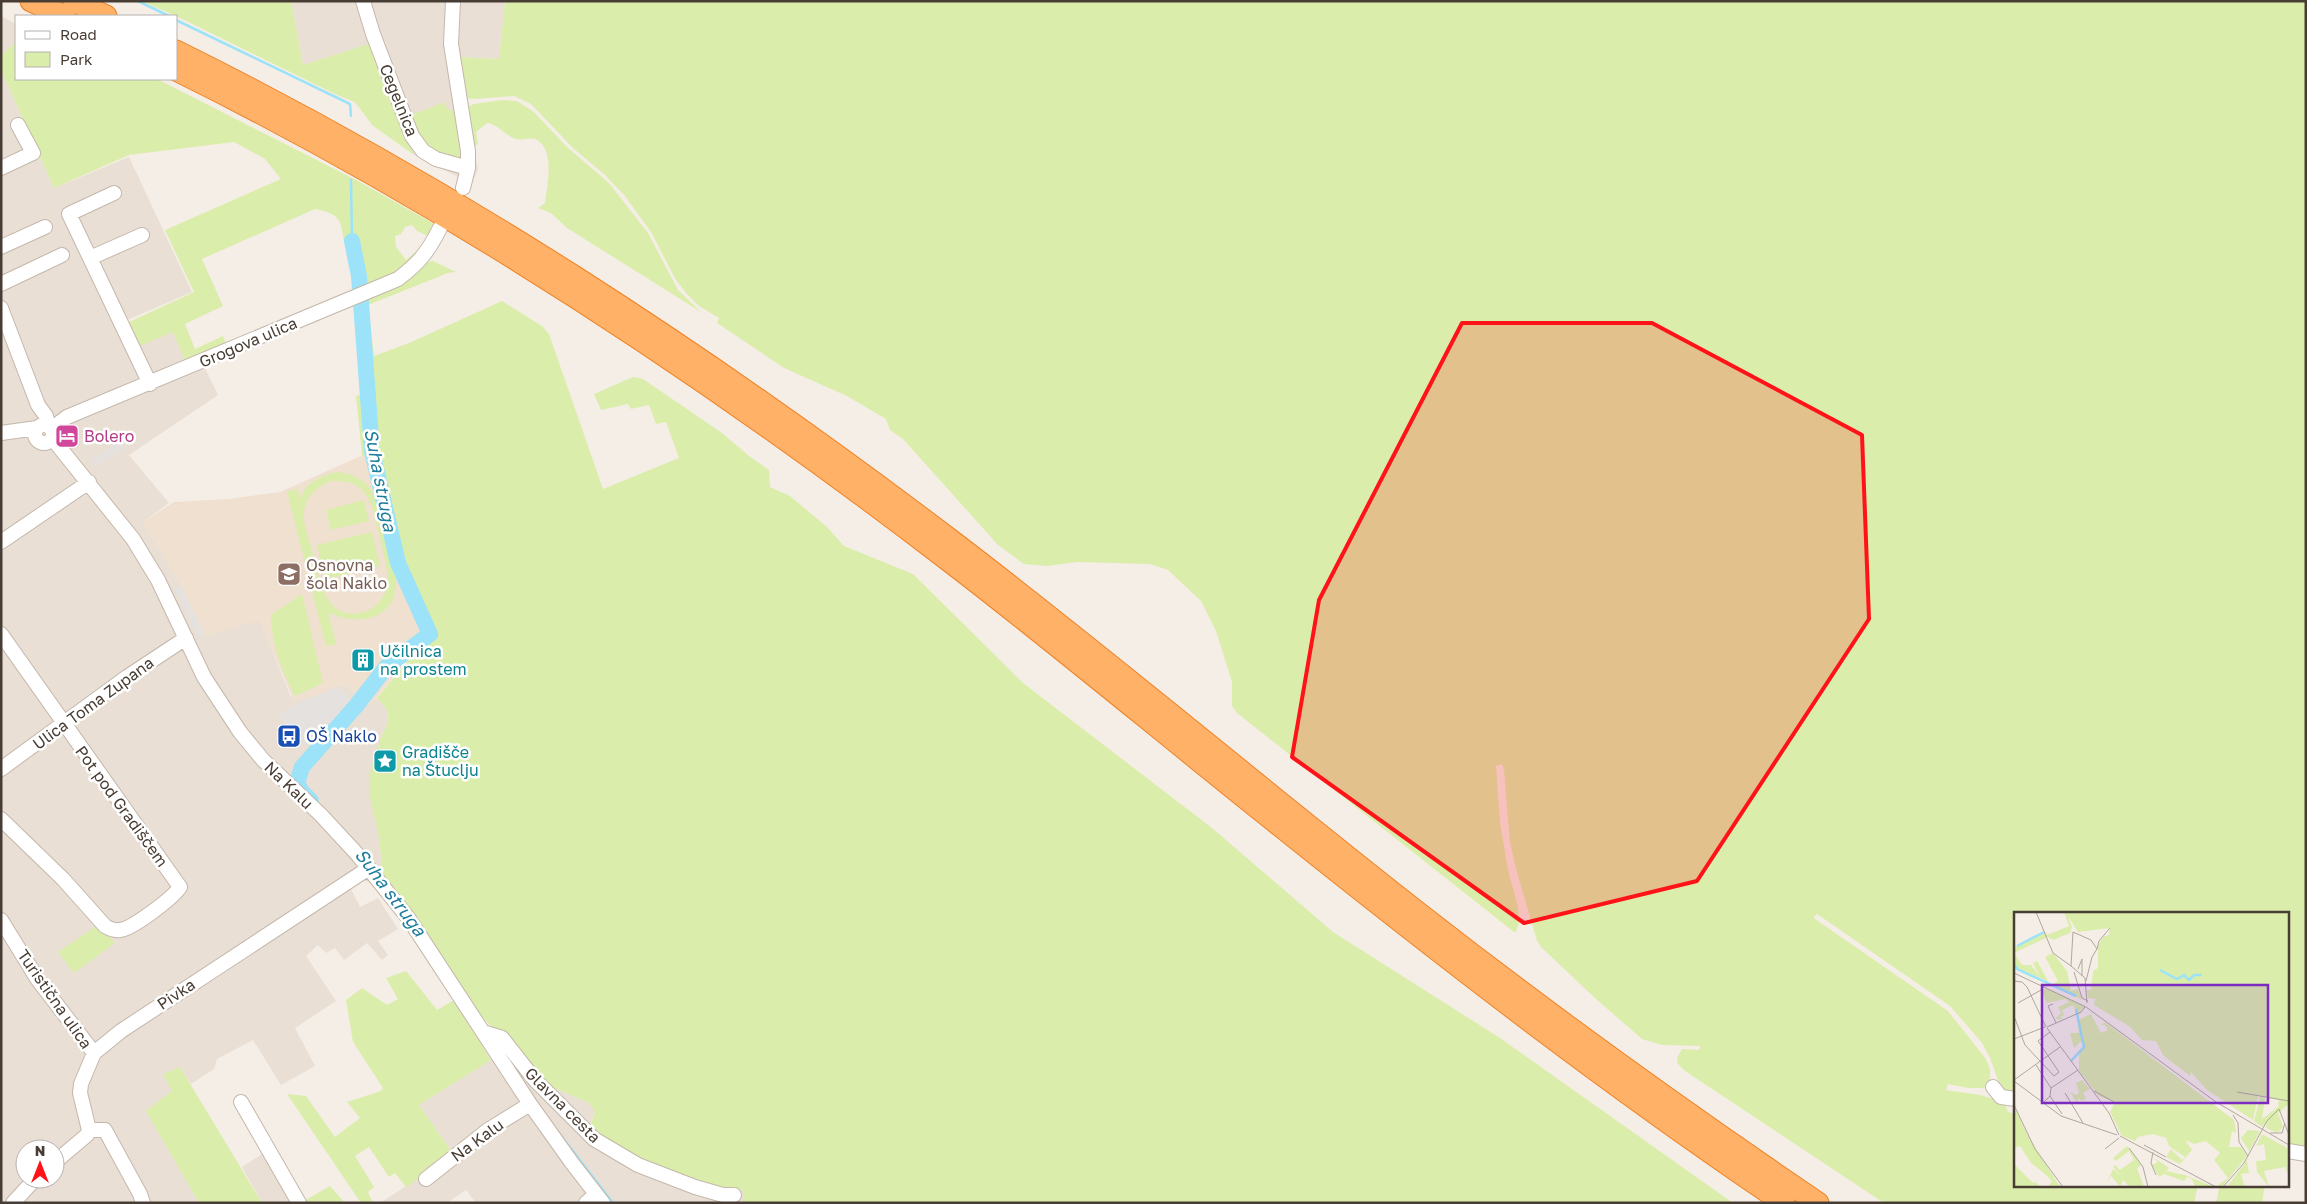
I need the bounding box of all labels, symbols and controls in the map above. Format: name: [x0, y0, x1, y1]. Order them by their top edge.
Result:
legend: [15, 15, 178, 80]
text: Road: [60, 25, 97, 43]
text: Park: [60, 50, 93, 68]
street label: Cegelnica: [375, 61, 423, 139]
street label: Grogova ulica: [196, 312, 300, 372]
hotel icon: Bolero: [54, 423, 80, 449]
place label: Bolero: [84, 426, 134, 446]
water label: Suha struga: [360, 427, 402, 534]
place label: Osnovna šola Naklo: [306, 555, 387, 593]
school or university icon: Osnovna šola Naklo: [276, 561, 302, 587]
place label: Učilnica na prostem: [380, 641, 467, 679]
building icon: Učilnica na prostem: [350, 647, 376, 673]
street label: Ulica Toma Zupana: [29, 652, 157, 754]
bus stop icon: OŠ Naklo: [276, 723, 302, 749]
place label: OŠ Naklo: [306, 726, 377, 746]
street label: Pot pod Gradiščem: [71, 742, 173, 870]
place label: Gradišče na Štuclju: [402, 742, 479, 780]
place icon: Gradišče na Štuclju: [372, 748, 398, 774]
street label: Na Kalu: [261, 757, 317, 813]
water label: Suha struga: [351, 844, 432, 941]
inset map: [2014, 912, 2290, 1186]
street label: Turistična ulica: [13, 946, 97, 1052]
street label: Pivka: [153, 974, 199, 1014]
street label: Glavna cesta: [521, 1063, 605, 1147]
street label: Na Kalu: [447, 1114, 507, 1166]
north arrow: [15, 1139, 65, 1189]
text: N: [35, 1142, 45, 1159]

